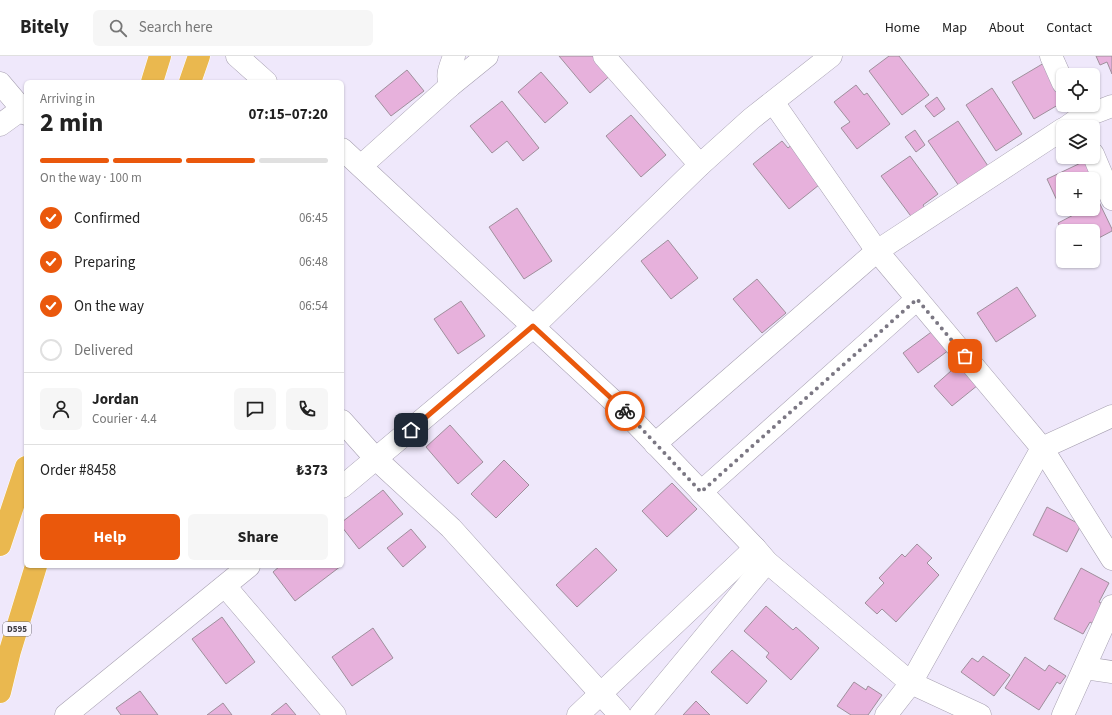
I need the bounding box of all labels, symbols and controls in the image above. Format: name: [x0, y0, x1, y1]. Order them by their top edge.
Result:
search box: [93, 10, 373, 46]
text: Bitely: [20, 14, 69, 41]
icon: search: [107, 17, 129, 39]
text: Search here: [139, 17, 213, 38]
text: Home: [885, 18, 920, 38]
text: Map: [942, 18, 967, 38]
text: About: [989, 18, 1024, 38]
text: Contact: [1046, 18, 1092, 38]
map controls: [1056, 68, 1100, 268]
button: locate: [1056, 68, 1100, 112]
text: Arriving in: [40, 90, 95, 108]
text: 2 min: [40, 104, 103, 141]
text: 07:15–07:20: [248, 104, 328, 125]
button: layers: [1056, 120, 1100, 164]
text: On the way · 100 m: [40, 169, 142, 187]
button: +: [1056, 172, 1100, 216]
icon: check: [40, 207, 62, 229]
text: Confirmed: [74, 208, 140, 229]
text: 06:45: [299, 209, 328, 227]
button: −: [1056, 224, 1100, 268]
icon: check: [40, 251, 62, 273]
text: Preparing: [74, 252, 135, 273]
text: 06:48: [299, 253, 328, 271]
icon: check: [40, 295, 62, 317]
text: On the way: [74, 296, 144, 317]
text: 06:54: [299, 297, 328, 315]
pin: [948, 339, 982, 373]
text: Delivered: [74, 340, 133, 361]
icon: bag: [954, 345, 976, 367]
button: person: [40, 388, 82, 430]
button: chat: [234, 388, 276, 430]
button: phone: [286, 388, 328, 430]
text: Jordan: [92, 389, 139, 410]
courier: [605, 391, 645, 431]
icon: bike: [614, 400, 636, 422]
text: Courier · 4.4: [92, 410, 157, 428]
pin: [394, 413, 428, 447]
icon: home: [400, 419, 422, 441]
text: Order #8458: [40, 460, 116, 481]
text: ₺373: [296, 460, 328, 481]
button: Help: [40, 514, 180, 560]
button: Share: [188, 514, 328, 560]
road number: D595: [3, 622, 31, 636]

